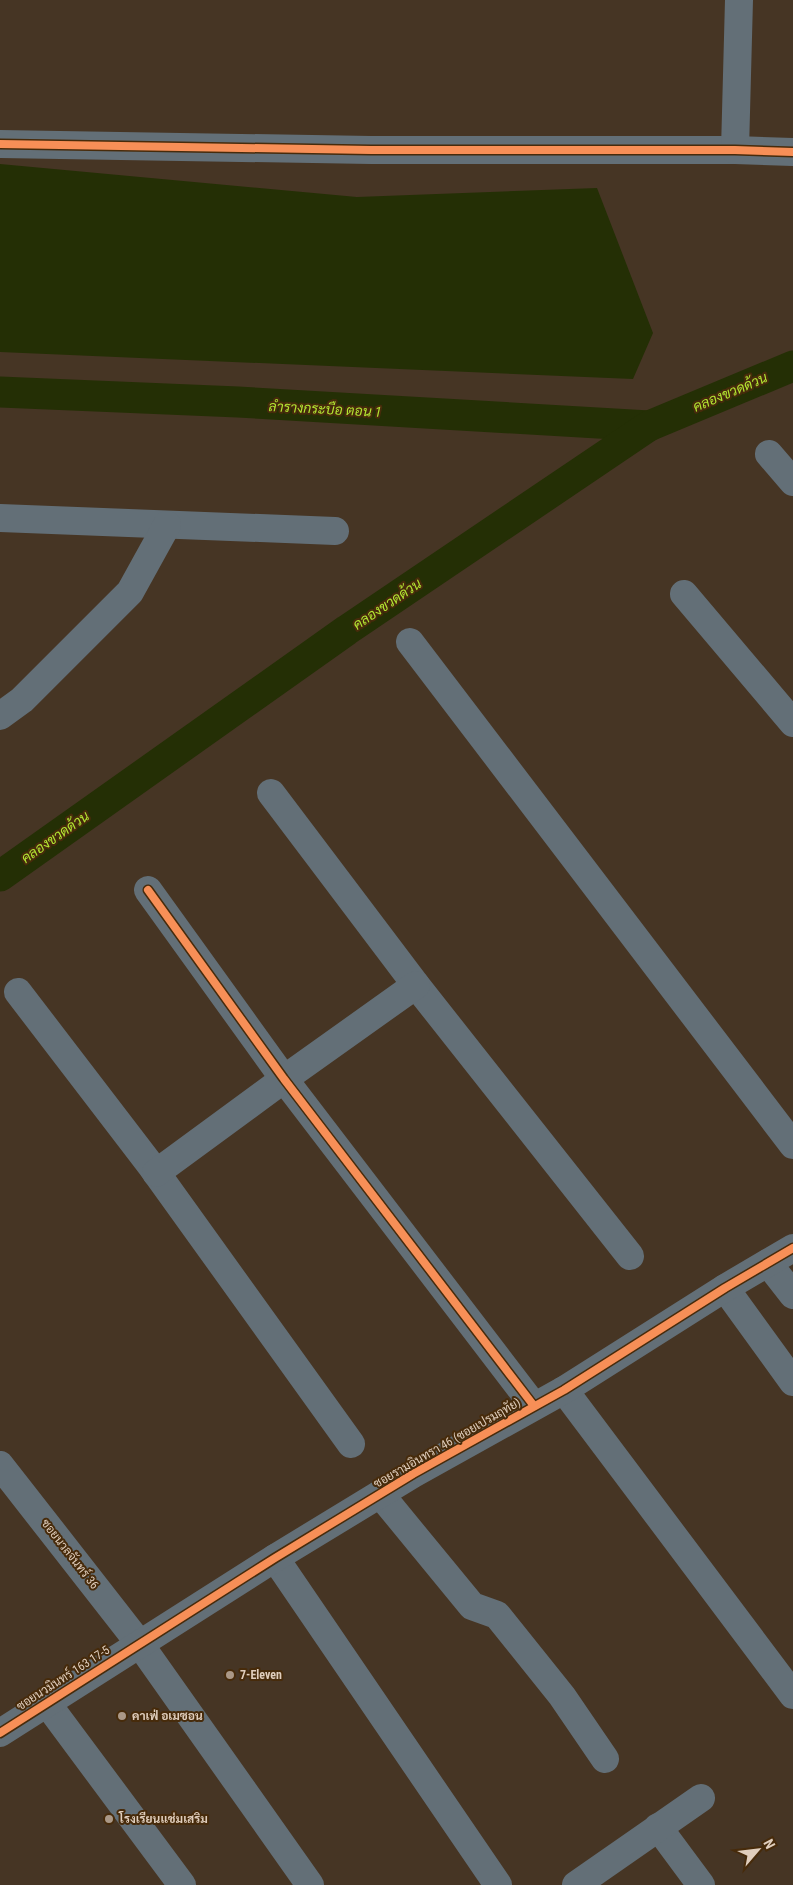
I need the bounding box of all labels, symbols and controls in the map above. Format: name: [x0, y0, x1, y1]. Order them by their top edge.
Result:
water label: คลองขวดด้วน: [690, 369, 770, 415]
water label: ลำรางกระบือ ตอน 1: [268, 397, 382, 420]
water label: คลองขวดด้วน: [350, 575, 424, 633]
water label: คลองขวดด้วน: [18, 808, 92, 866]
street label: ซอยรามอินทรา 46 (ซอยเปรมฤทัย): [371, 1395, 523, 1491]
street label: ซอยนวลจันทร์ 36: [38, 1516, 102, 1592]
street label: ซอยนวมินทร์ 163 17-5: [13, 1642, 112, 1713]
place label: 7-Eleven: [240, 1668, 282, 1682]
marker: 7-Eleven: [224, 1669, 236, 1681]
place label: คาเฟ่ อเมซอน: [132, 1709, 203, 1723]
marker: คาเฟ่ อเมซอน: [116, 1710, 128, 1722]
place label: โรงเรียนแช่มเสริม: [118, 1811, 208, 1826]
marker: โรงเรียนแช่มเสริม: [103, 1813, 115, 1825]
north arrow: [733, 1825, 783, 1875]
text: N: [760, 1836, 779, 1851]

